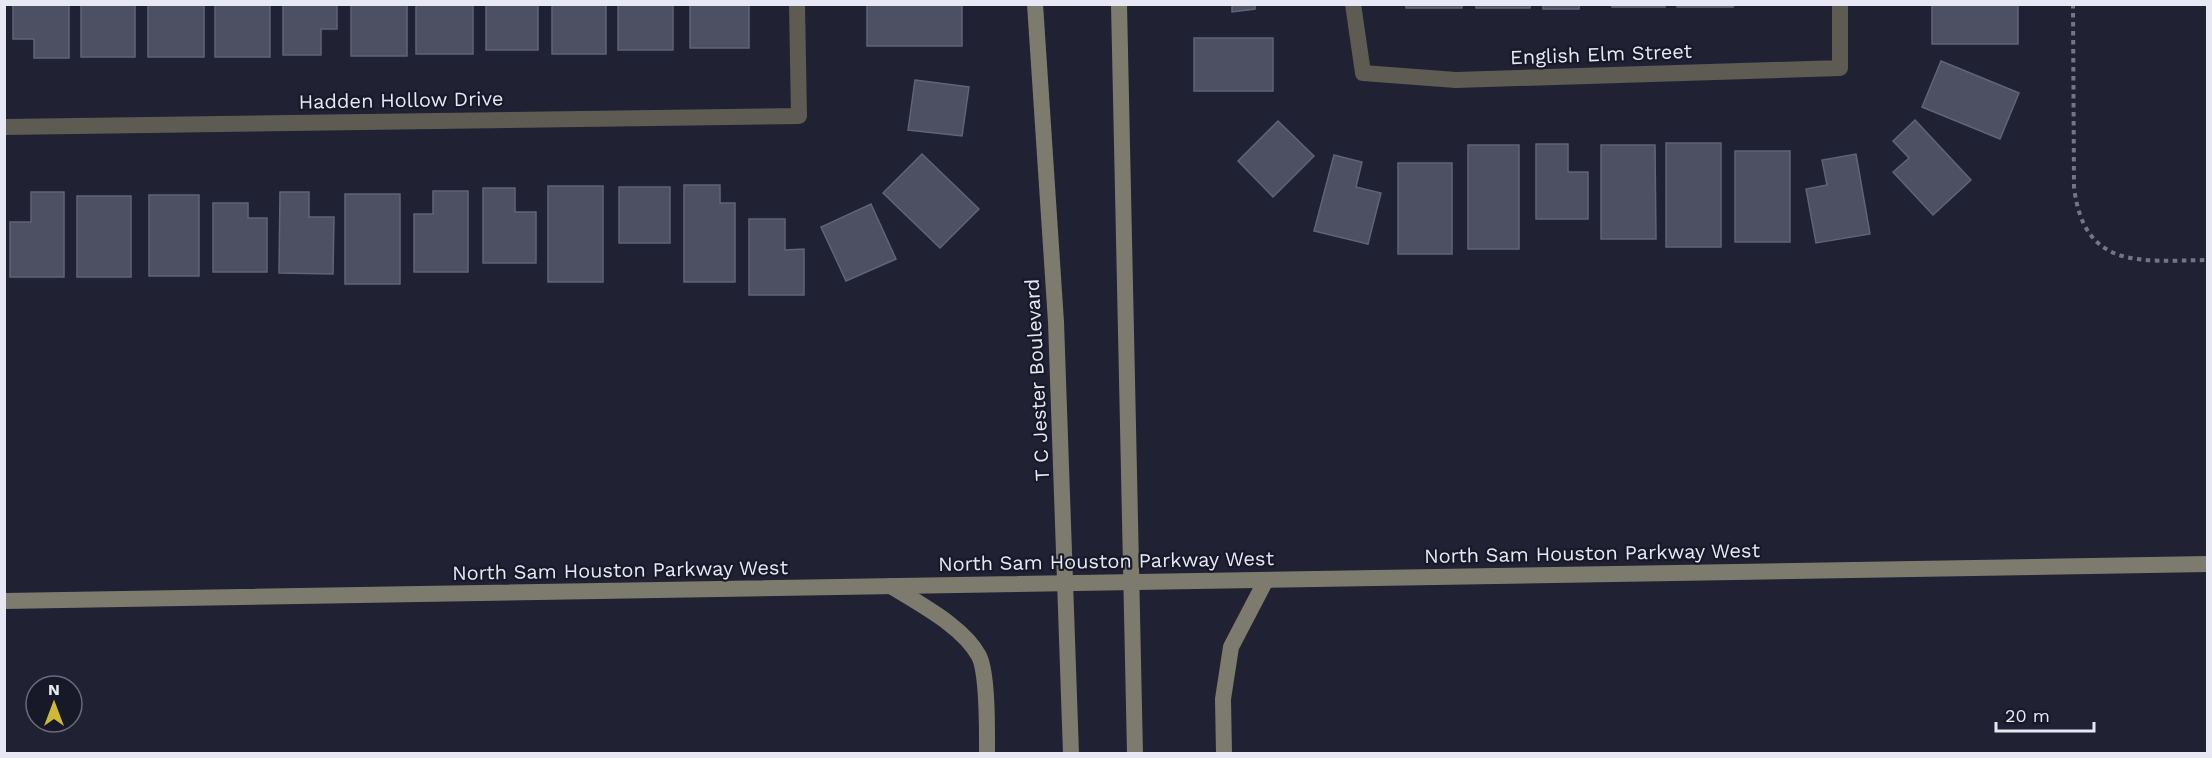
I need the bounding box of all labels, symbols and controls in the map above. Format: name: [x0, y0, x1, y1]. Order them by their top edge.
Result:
street label: English Elm Street: [1510, 39, 1693, 69]
street label: Hadden Hollow Drive: [298, 86, 504, 114]
street label: T C Jester Boulevard: [1020, 278, 1054, 482]
street label: North Sam Houston Parkway West: [1424, 538, 1761, 568]
street label: North Sam Houston Parkway West: [938, 546, 1275, 576]
street label: North Sam Houston Parkway West: [452, 555, 789, 585]
north arrow: [24, 674, 84, 734]
text: N: [48, 680, 60, 699]
scale bar: [1996, 695, 2094, 733]
text: 20 m: [2005, 705, 2050, 726]

